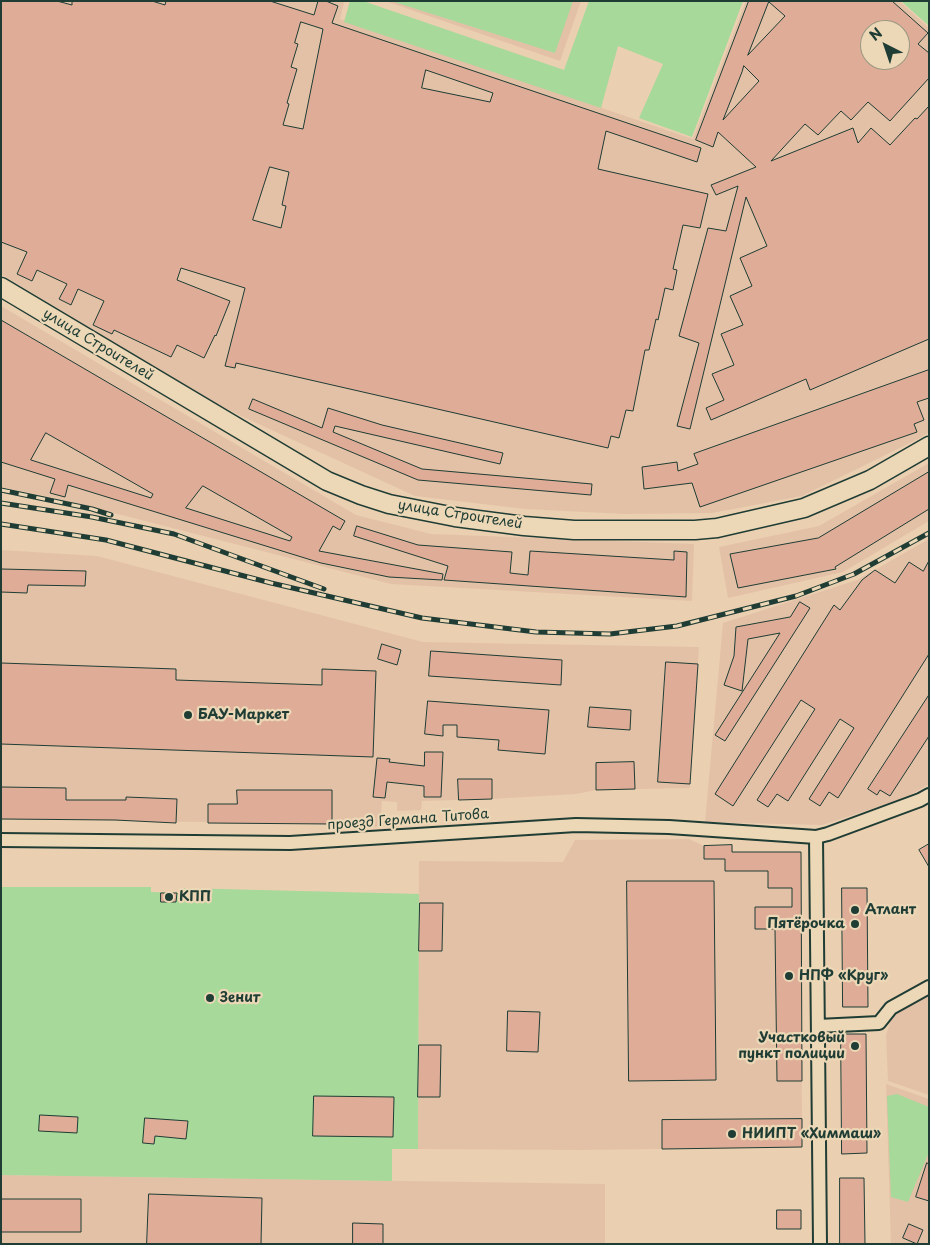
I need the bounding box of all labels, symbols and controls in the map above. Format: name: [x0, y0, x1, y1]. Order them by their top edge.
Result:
north arrow: [860, 20, 910, 70]
text: N: [864, 22, 887, 46]
street label: улица Строителей: [40, 305, 156, 385]
street label: улица Строителей: [397, 497, 523, 533]
place label: БАУ-Маркет: [198, 707, 289, 723]
marker: БАУ-Маркет: [182, 709, 194, 721]
street label: проезд Германа Титова: [327, 806, 489, 834]
place label: КПП: [179, 889, 211, 905]
marker: КПП: [163, 891, 175, 903]
place label: Атлант: [865, 902, 916, 918]
marker: Атлант: [849, 904, 861, 916]
place label: Пятёрочка: [767, 916, 845, 932]
marker: Пятёрочка: [849, 918, 861, 930]
place label: НПФ «Круг»: [799, 968, 888, 984]
marker: НПФ «Круг»: [783, 970, 795, 982]
place label: Зенит: [220, 990, 260, 1006]
marker: Зенит: [204, 992, 216, 1004]
place label: Участковый пункт полиции: [738, 1030, 845, 1062]
marker: Участковый пункт полиции: [849, 1040, 861, 1052]
place label: НИИПТ «Химмаш»: [742, 1126, 881, 1142]
marker: НИИПТ «Химмаш»: [726, 1128, 738, 1140]

